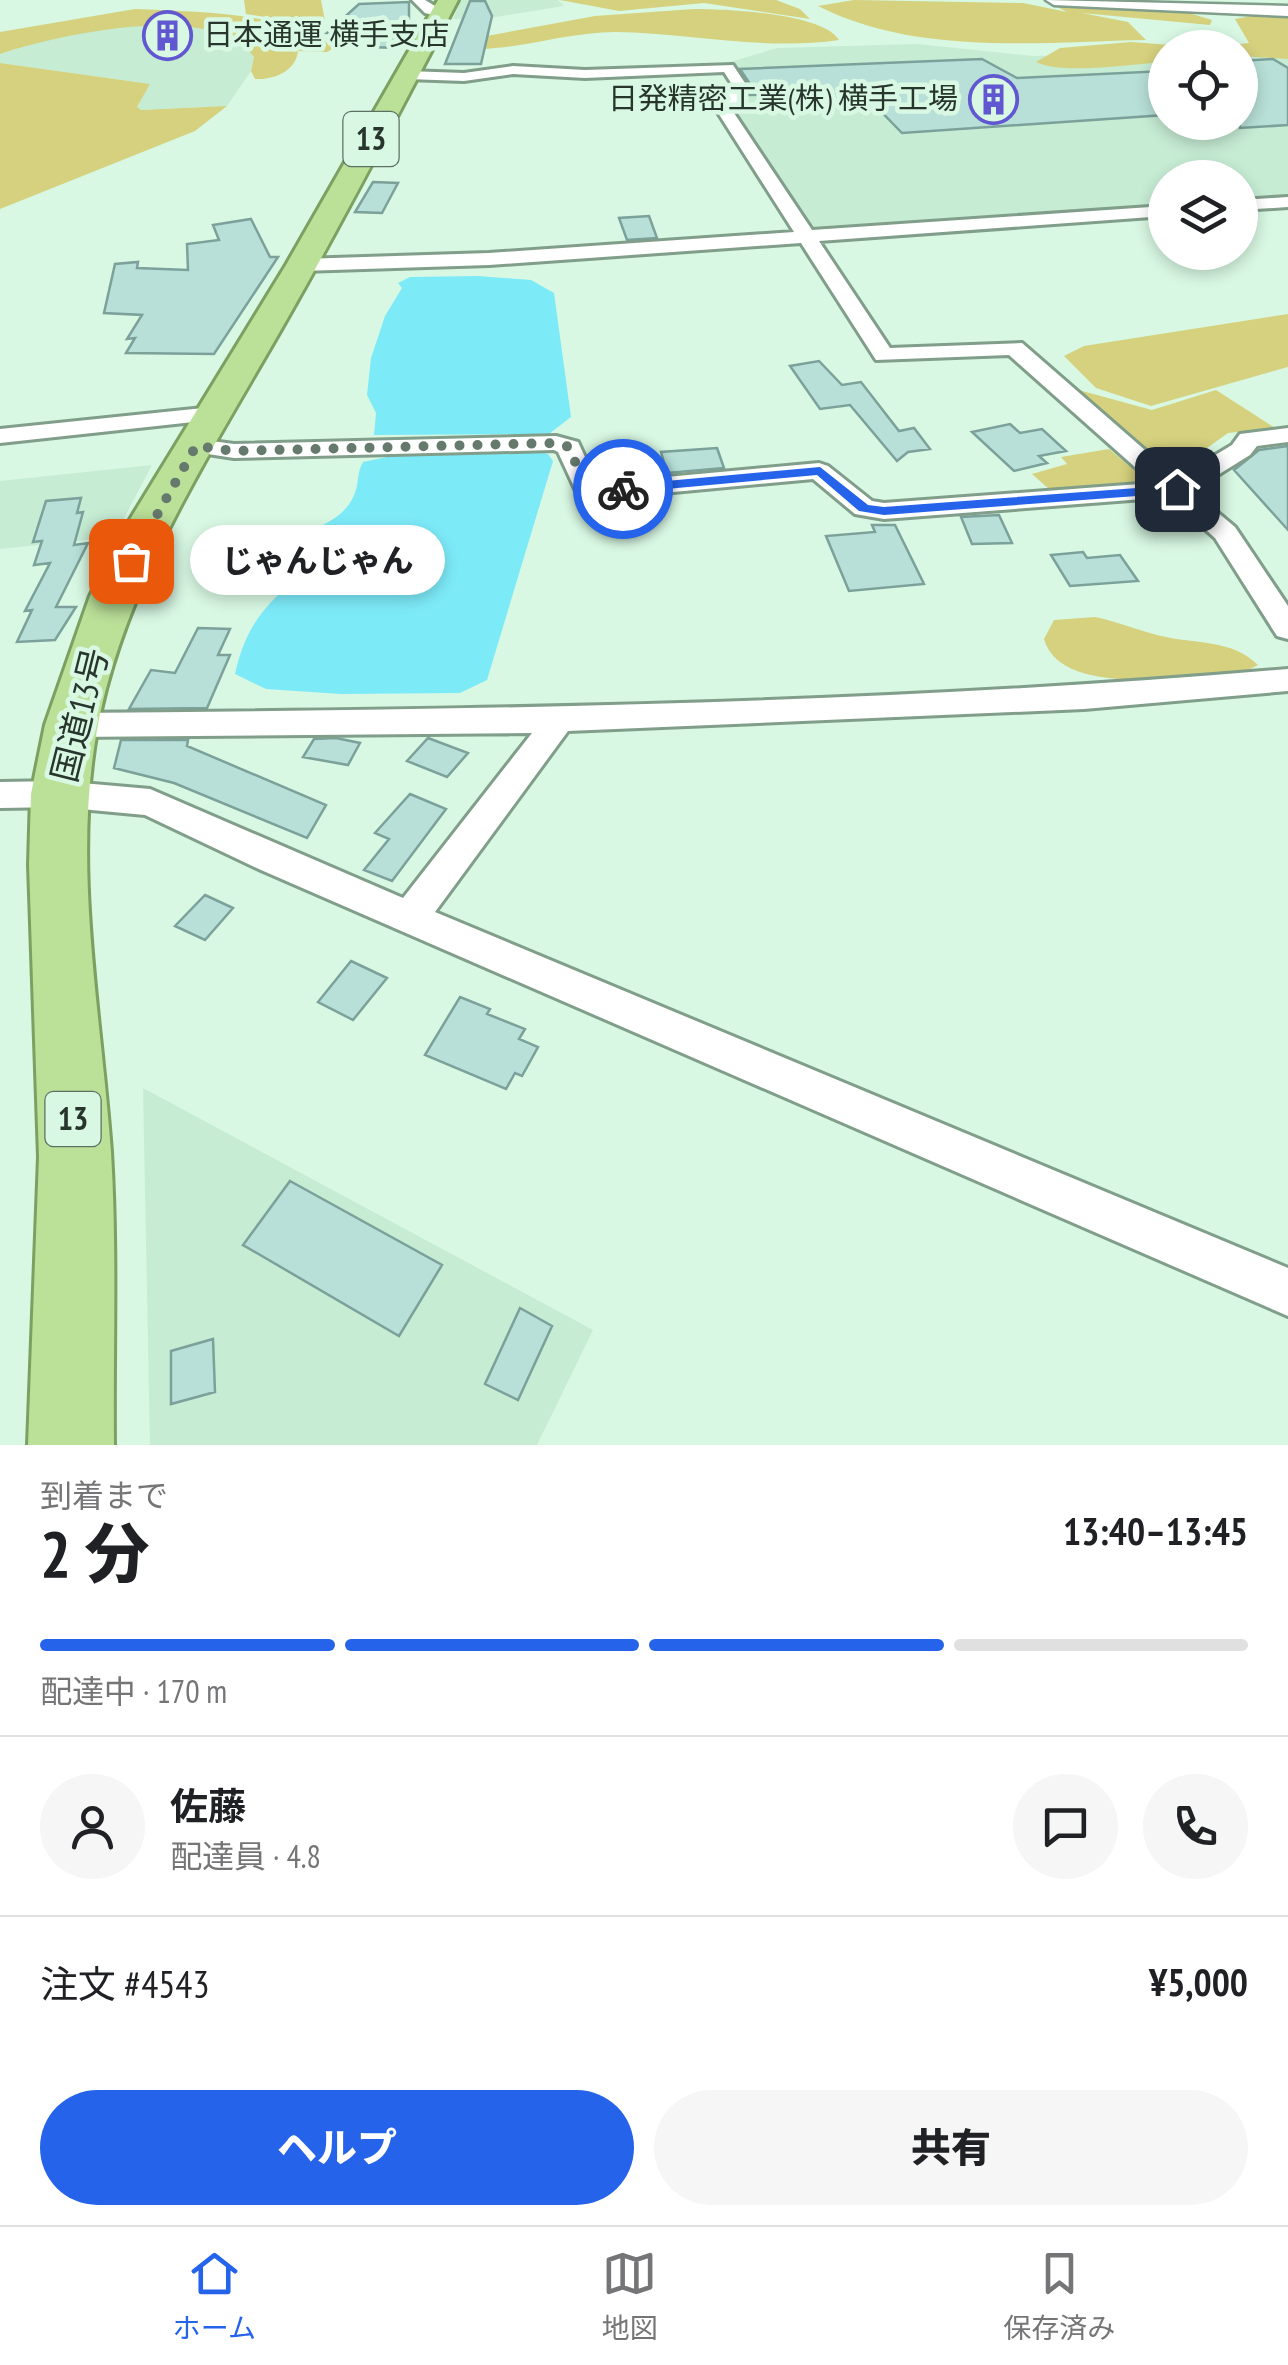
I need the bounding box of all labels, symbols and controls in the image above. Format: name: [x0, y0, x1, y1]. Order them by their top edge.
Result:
building icon: 日本通運 横手支店: [142, 9, 194, 61]
place label: 日本通運 横手支店: [203, 14, 449, 53]
map controls: [1148, 30, 1258, 270]
button: locate: [1148, 30, 1258, 140]
building icon: 日発精密工業(株) 横手工場: [967, 73, 1019, 125]
place label: 日発精密工業(株) 横手工場: [608, 78, 958, 117]
road number: 13: [344, 112, 398, 166]
button: layers: [1148, 160, 1258, 270]
courier: [573, 439, 673, 539]
pin: [1135, 447, 1220, 532]
icon: bike: [596, 462, 651, 517]
icon: home: [1150, 462, 1205, 517]
pin: [89, 519, 174, 604]
callout: じゃんじゃん: [191, 526, 446, 596]
icon: bag: [104, 534, 159, 589]
text: じゃんじゃん: [221, 539, 414, 581]
street label: 国道13号: [40, 643, 118, 787]
road number: 13: [46, 1092, 100, 1146]
text: 到着まで: [40, 1474, 168, 1516]
text: 13:40–13:45: [1063, 1506, 1248, 1555]
text: 2 分: [40, 1511, 149, 1595]
text: 配達中 · 170 m: [40, 1670, 227, 1712]
button: person: [40, 1774, 145, 1879]
button: chat: [1013, 1774, 1118, 1879]
button: phone: [1143, 1774, 1248, 1879]
text: 佐藤: [170, 1781, 246, 1830]
text: 配達員 · 4.8: [170, 1835, 321, 1877]
text: ¥5,000: [1149, 1957, 1248, 2006]
text: 注文 #4543: [40, 1959, 210, 2008]
button: ヘルプ: [40, 2090, 634, 2205]
button: 共有: [654, 2090, 1248, 2205]
tab: ホーム: [173, 2246, 256, 2346]
tab: 地図: [602, 2246, 658, 2346]
tab: 保存済み: [1003, 2246, 1115, 2346]

